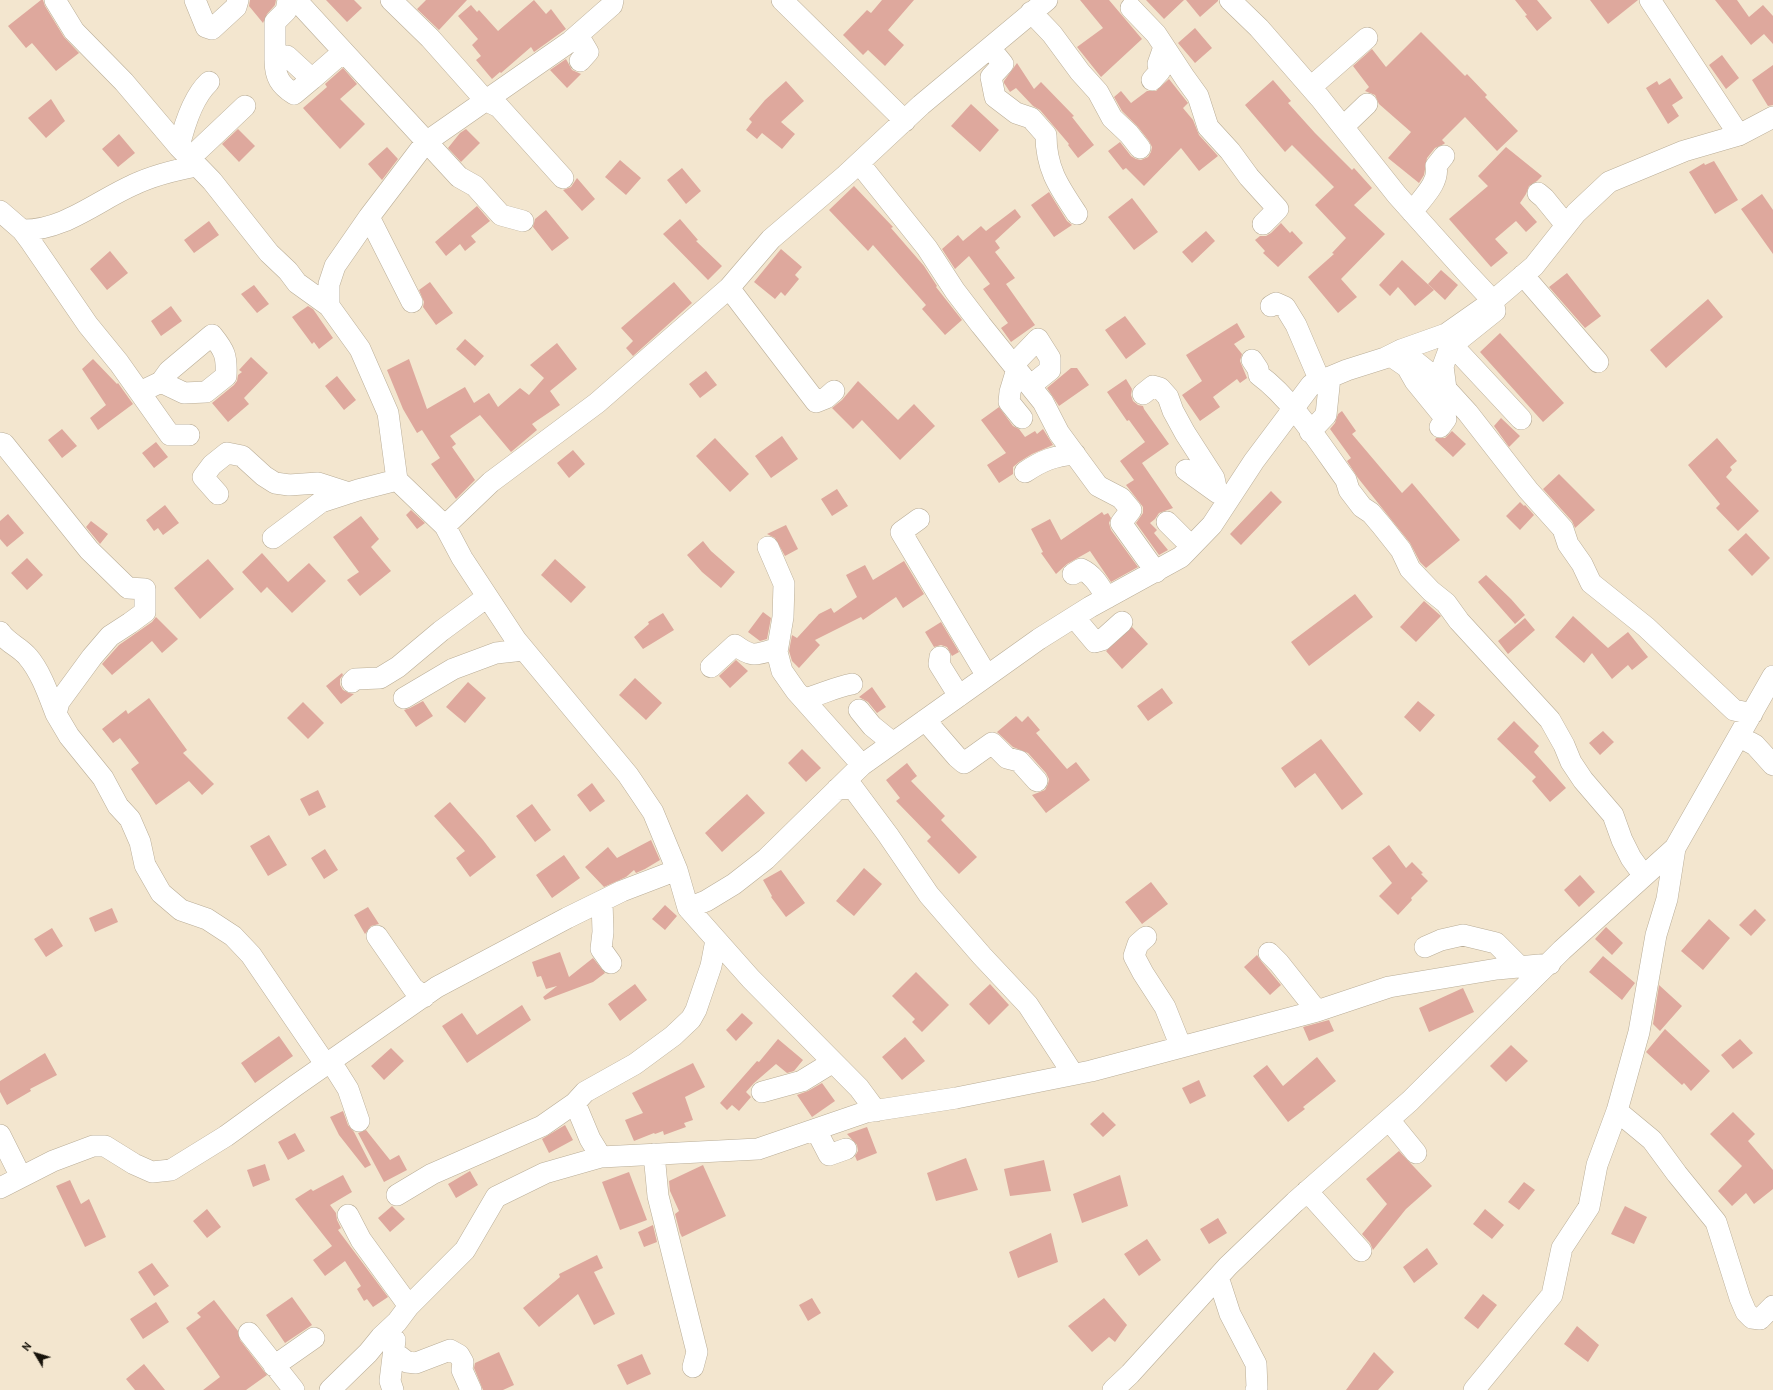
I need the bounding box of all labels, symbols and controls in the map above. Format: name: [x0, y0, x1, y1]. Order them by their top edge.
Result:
north arrow: [16, 1334, 56, 1374]
text: N: [19, 1339, 34, 1354]

